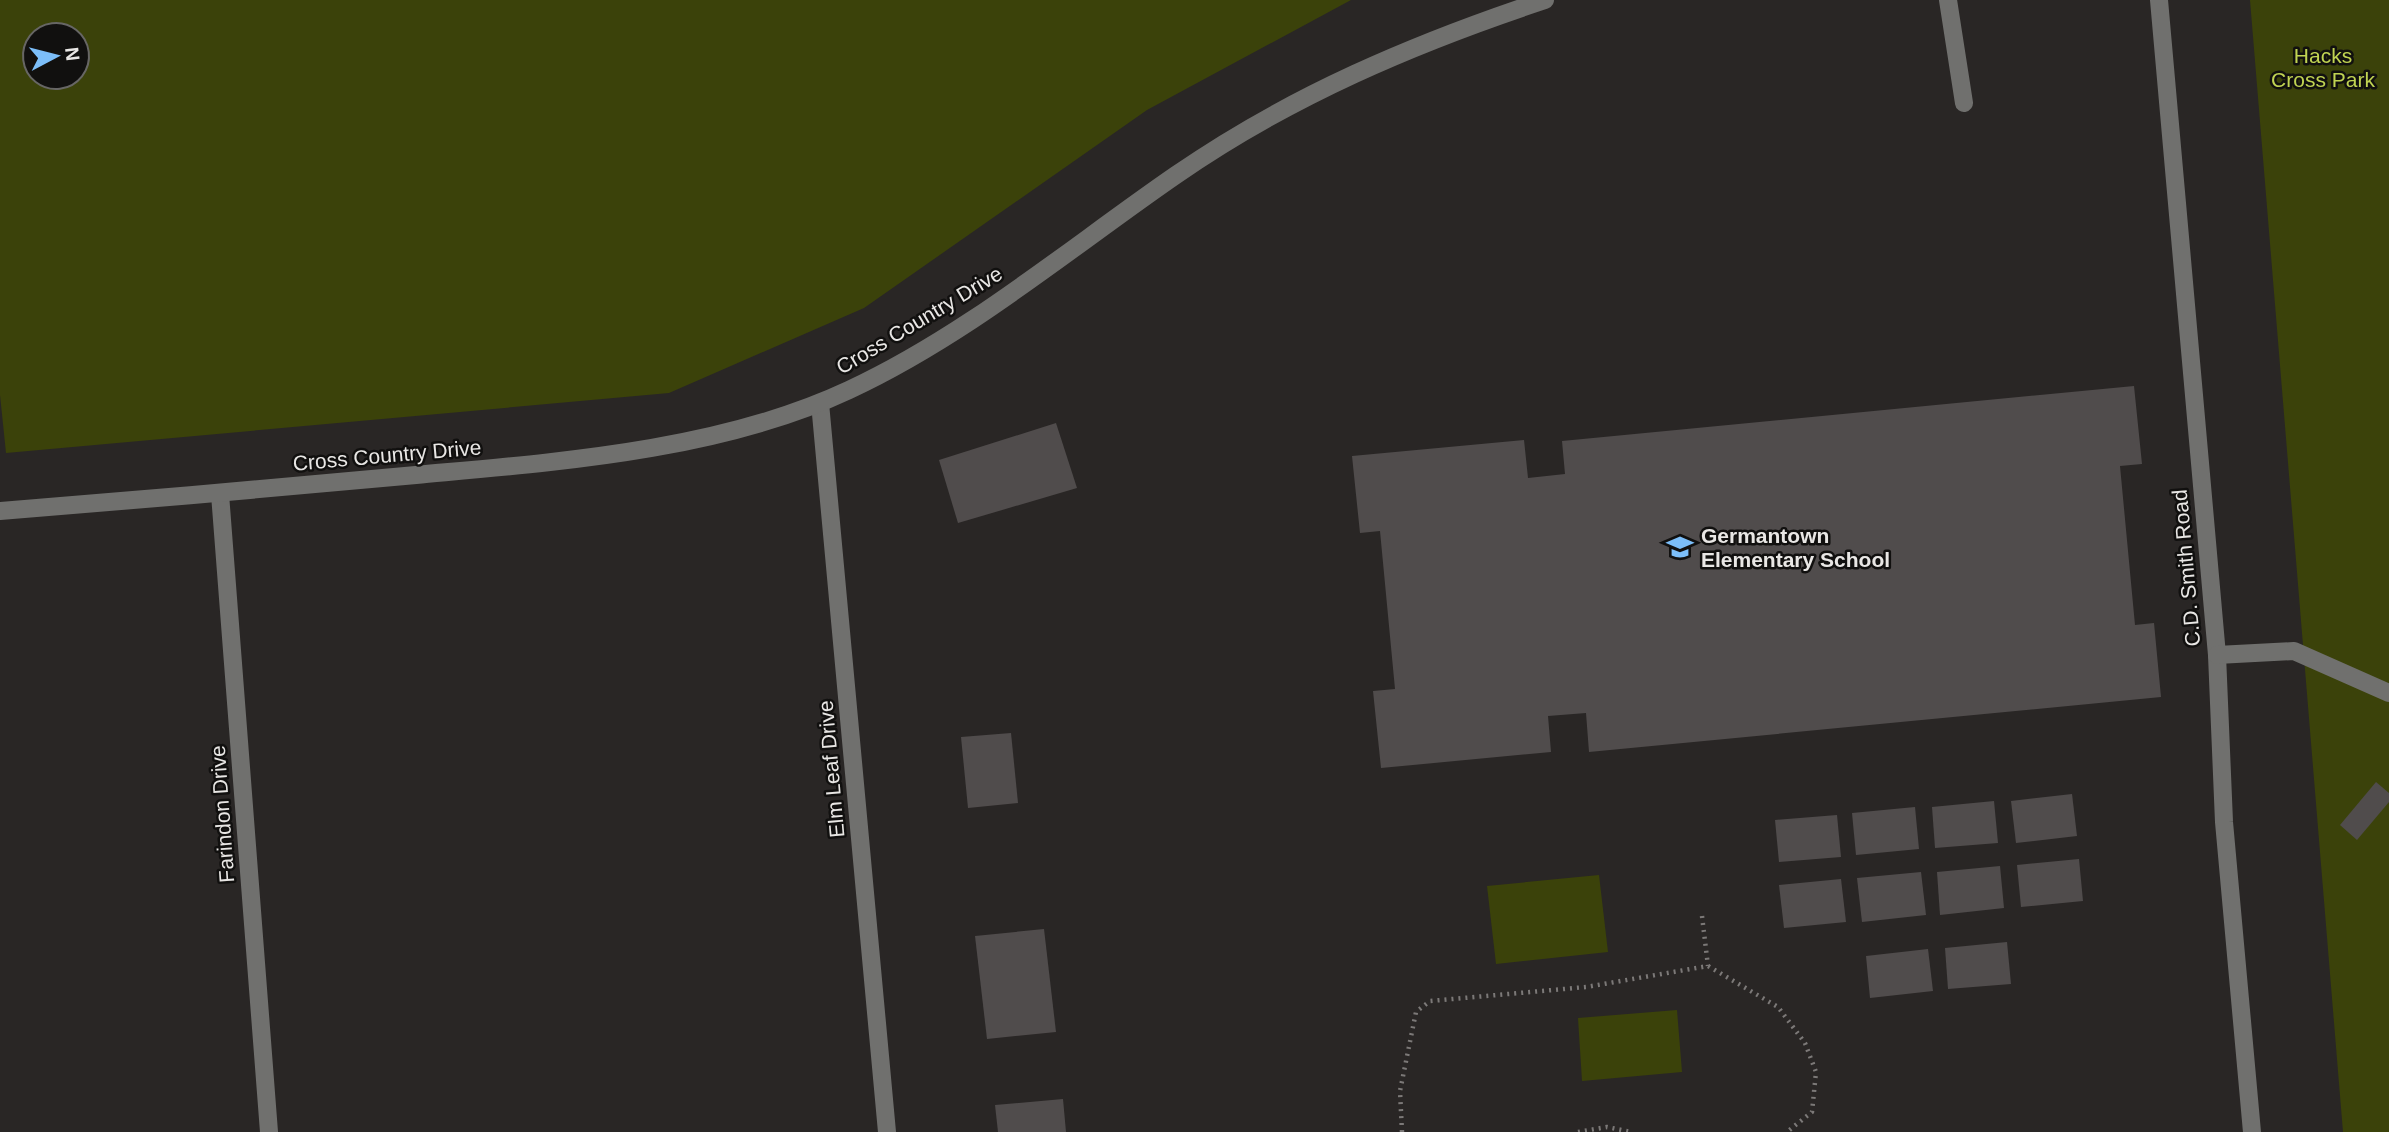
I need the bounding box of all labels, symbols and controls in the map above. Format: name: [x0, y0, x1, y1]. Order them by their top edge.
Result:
north arrow: [21, 21, 91, 91]
park label: Hacks Cross Park: [2271, 44, 2375, 91]
text: N: [61, 46, 84, 62]
street label: Cross Country Drive: [832, 261, 1006, 379]
street label: Cross Country Drive: [292, 435, 482, 475]
street label: C.D. Smith Road: [2168, 489, 2204, 647]
place label: Germantown Elementary School: [1701, 524, 1890, 571]
school or university icon: Germantown Elementary School: [1665, 532, 1695, 562]
street label: Elm Leaf Drive: [814, 699, 848, 839]
street label: Farindon Drive: [206, 744, 238, 884]

